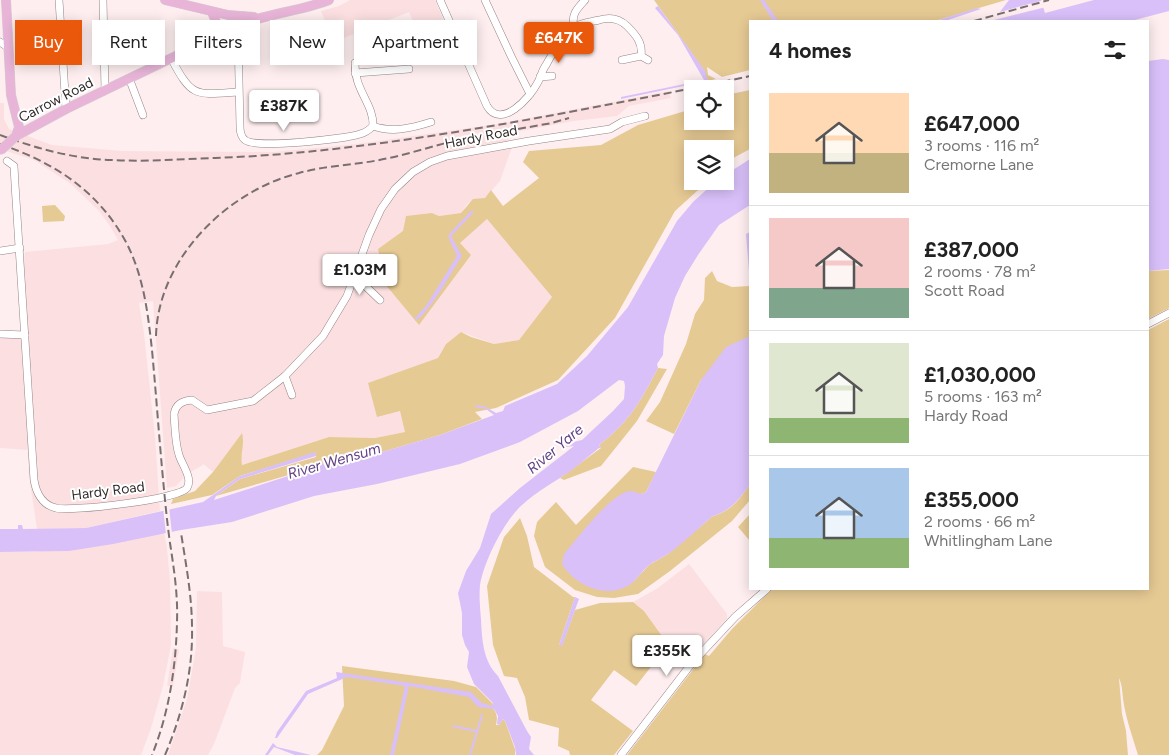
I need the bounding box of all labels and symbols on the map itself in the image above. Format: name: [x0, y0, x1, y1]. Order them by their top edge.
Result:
pin: £647K: [524, 22, 594, 64]
street label: Carrow Road: [16, 74, 96, 126]
pin: £387K: [249, 90, 319, 132]
street label: Hardy Road: [443, 122, 519, 152]
pin: £1.03M: [319, 254, 401, 296]
water label: River Yare: [523, 420, 587, 478]
water label: River Wensum: [285, 439, 383, 483]
street label: Hardy Road: [70, 478, 146, 504]
pin: £355K: [632, 634, 702, 677]

